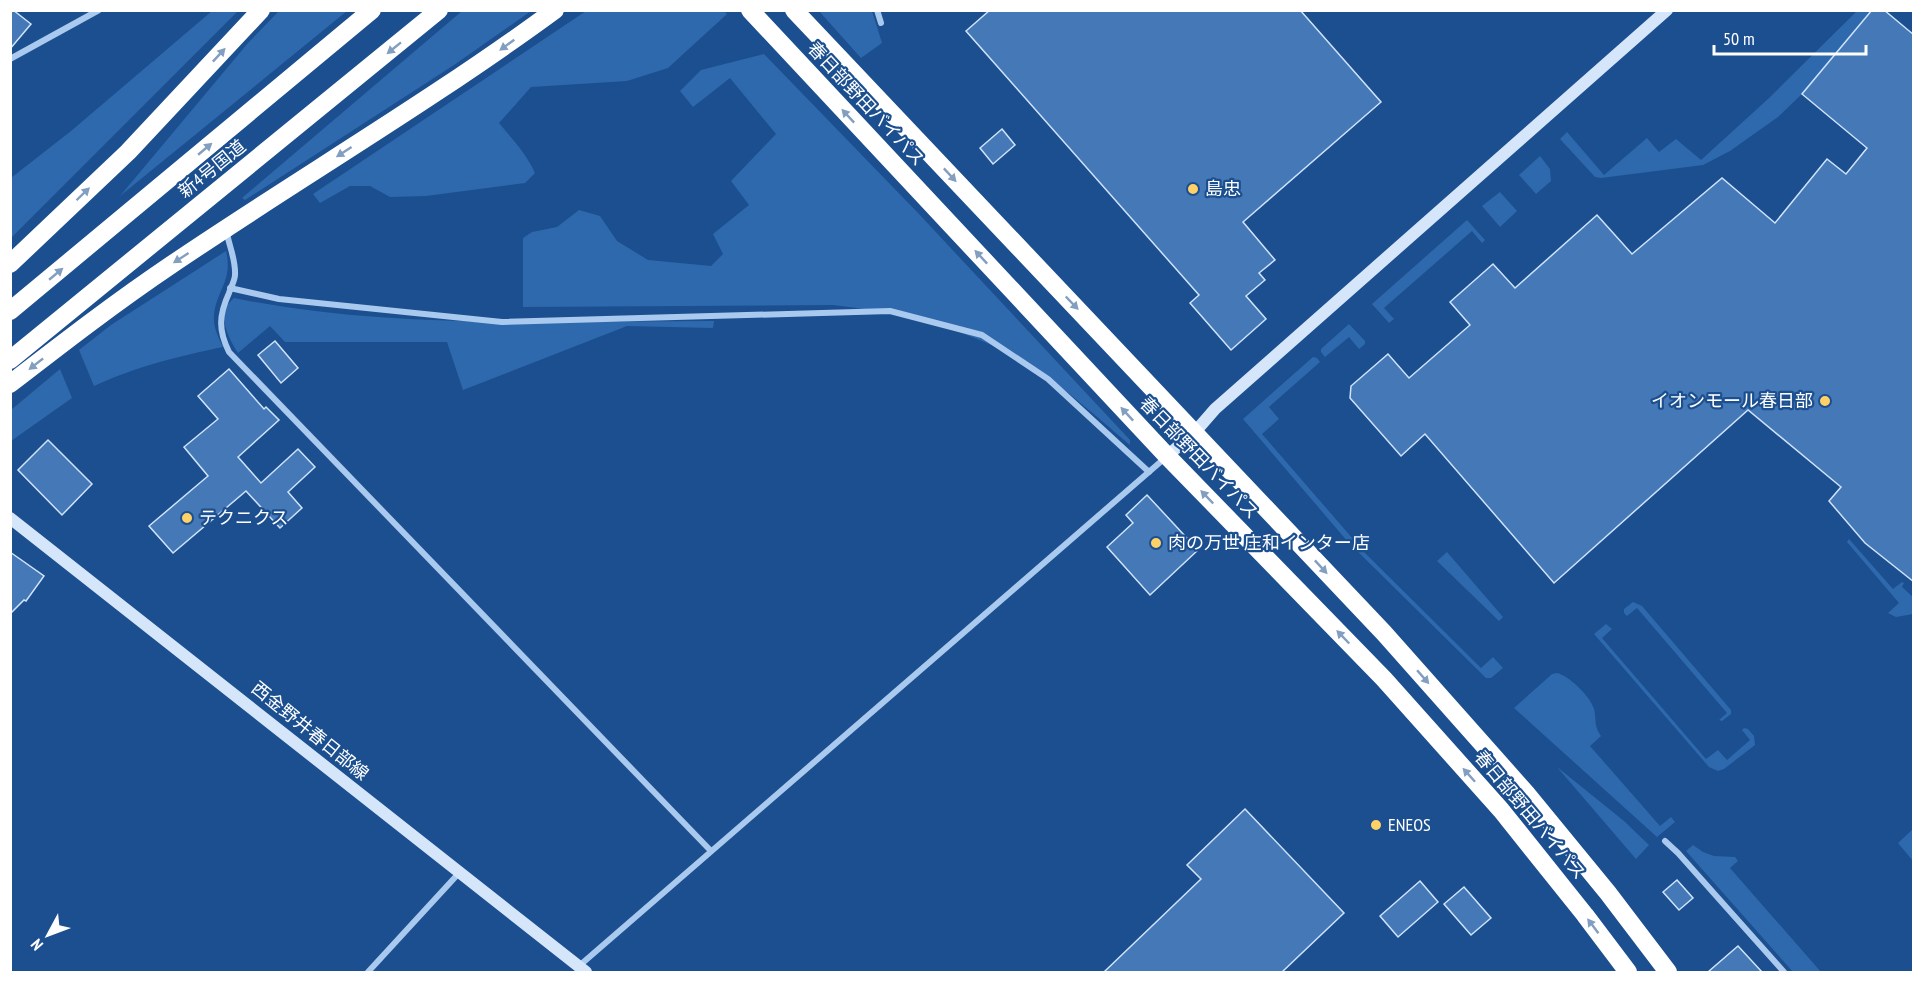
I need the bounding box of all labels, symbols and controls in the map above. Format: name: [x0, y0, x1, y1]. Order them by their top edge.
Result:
scale bar: [1714, 18, 1866, 56]
text: 50 m: [1723, 27, 1755, 50]
street label: 春日部野田バイパス: [803, 37, 930, 171]
one-way arrow: [500, 39, 516, 51]
one-way arrow: [386, 41, 401, 53]
one-way arrow: [212, 47, 226, 62]
one-way arrow: [841, 109, 855, 123]
street label: 新4号国道: [173, 134, 250, 203]
one-way arrow: [197, 142, 213, 155]
one-way arrow: [337, 146, 353, 158]
one-way arrow: [942, 168, 956, 182]
place label: 島忠: [1205, 177, 1241, 200]
marker: 島忠: [1186, 182, 1200, 196]
one-way arrow: [76, 188, 90, 202]
one-way arrow: [975, 251, 989, 265]
one-way arrow: [173, 253, 189, 264]
one-way arrow: [48, 267, 64, 280]
one-way arrow: [1065, 296, 1079, 311]
one-way arrow: [28, 357, 44, 370]
place label: イオンモール春日部: [1651, 389, 1813, 412]
street label: 春日部野田バイパス: [1135, 392, 1264, 524]
marker: イオンモール春日部: [1818, 394, 1832, 408]
one-way arrow: [1120, 406, 1134, 421]
one-way arrow: [1200, 491, 1214, 505]
place label: テクニクス: [199, 506, 288, 529]
marker: テクニクス: [180, 511, 194, 525]
place label: 肉の万世 庄和インター店: [1168, 531, 1370, 554]
marker: 肉の万世 庄和インター店: [1149, 536, 1163, 550]
one-way arrow: [1314, 559, 1328, 573]
one-way arrow: [1336, 629, 1350, 644]
one-way arrow: [1416, 670, 1430, 685]
street label: 西金野井春日部線: [247, 676, 374, 785]
street label: 春日部野田バイパス: [1470, 745, 1591, 884]
one-way arrow: [1463, 768, 1476, 783]
place label: ENEOS: [1388, 813, 1431, 836]
marker: ENEOS: [1369, 818, 1383, 832]
north arrow: [18, 905, 78, 965]
one-way arrow: [1587, 918, 1599, 934]
text: N: [26, 935, 47, 955]

